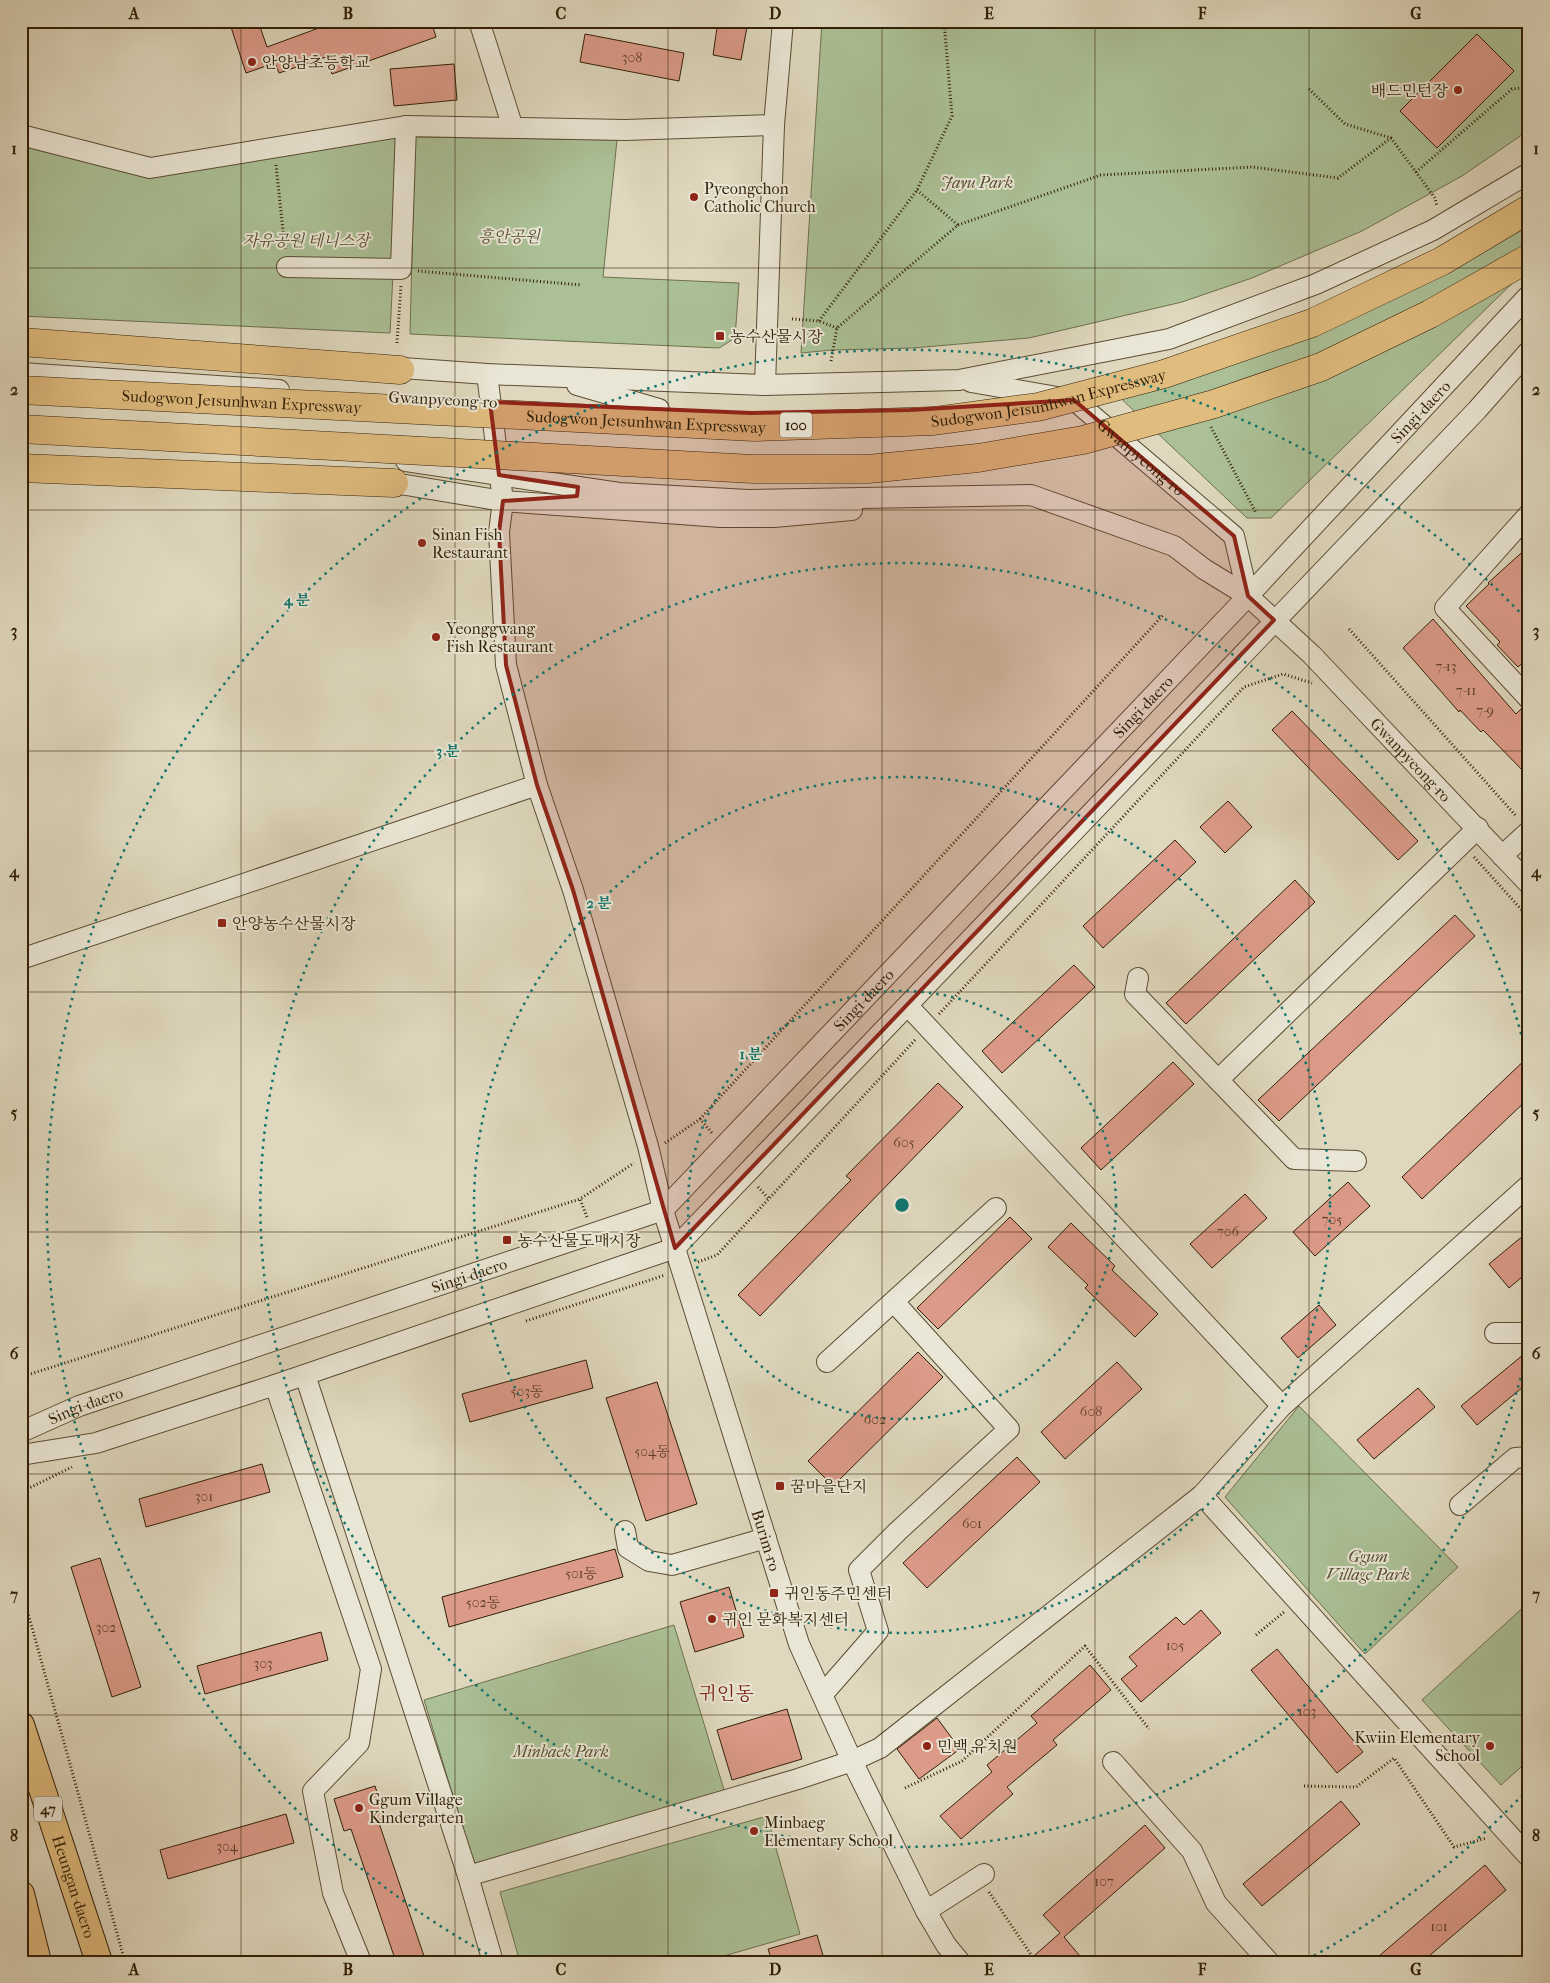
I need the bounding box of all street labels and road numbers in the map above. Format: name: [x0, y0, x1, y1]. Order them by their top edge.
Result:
street label: Sudogwon Je1sunhwan Expressway: [930, 365, 1169, 431]
street label: Singi-daero: [1387, 377, 1454, 447]
street label: Sudogwon Je1sunhwan Expressway: [121, 386, 362, 417]
street label: Gwanpyeong-ro: [388, 387, 498, 412]
street label: Sudogwon Je1sunhwan Expressway: [526, 407, 767, 437]
road number: 100: [780, 412, 812, 438]
street label: Gwanpyeong-ro: [1093, 415, 1188, 500]
street label: Singi-daero: [1109, 672, 1177, 742]
street label: Gwanpyeong-ro: [1366, 714, 1455, 806]
street label: Singi-daero: [830, 965, 898, 1035]
street label: Singi-daero: [429, 1254, 510, 1297]
street label: Singi-daero: [45, 1383, 126, 1429]
street label: Burim-ro: [747, 1507, 785, 1573]
road number: 47: [34, 1796, 62, 1822]
street label: Heungan-daero: [48, 1833, 99, 1940]

